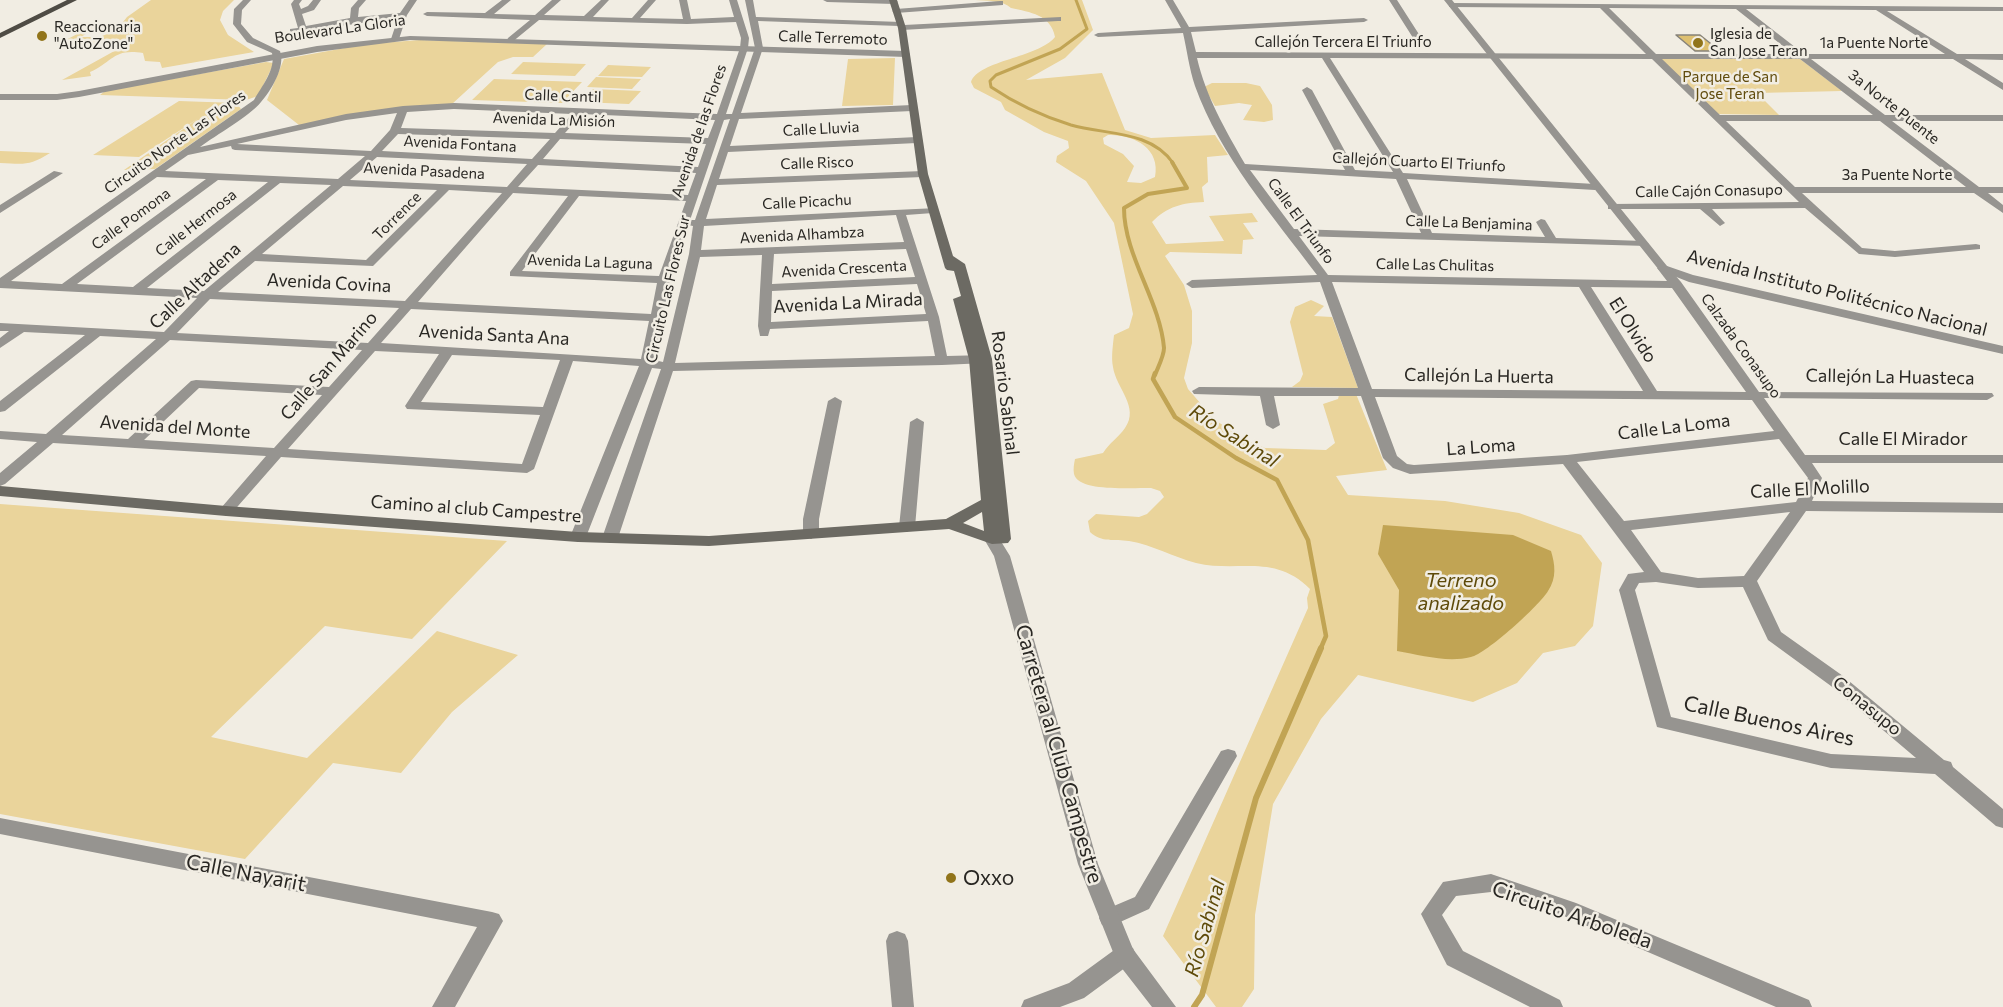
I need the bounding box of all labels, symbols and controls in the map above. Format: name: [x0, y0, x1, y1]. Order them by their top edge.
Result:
street label: Boulevard La Gloria: [273, 11, 407, 47]
place label: Reaccionaria "AutoZone": [54, 18, 141, 53]
place label: Iglesia de San Jose Teran: [1710, 25, 1808, 60]
street label: Calle Terremoto: [778, 27, 888, 49]
marker: Reaccionaria "AutoZone": [35, 29, 49, 43]
street label: Callejón Tercera El Triunfo: [1254, 33, 1432, 51]
street label: 1a Puente Norte: [1820, 34, 1928, 52]
marker: Iglesia de San Jose Teran: [1691, 36, 1705, 50]
street label: Avenida de las Flores: [668, 62, 730, 200]
street label: 3a Norte Puente: [1845, 66, 1943, 148]
park label: Parque de San Jose Teran: [1682, 68, 1778, 103]
street label: Circuito Norte Las Flores: [101, 86, 249, 198]
street label: Calle Cantil: [524, 86, 602, 106]
street label: Avenida La Misión: [492, 109, 616, 131]
street label: Calle Lluvia: [782, 118, 860, 140]
street label: Avenida Fontana: [403, 132, 517, 156]
street label: Callejón Cuarto El Triunfo: [1332, 148, 1506, 176]
street label: Calle Risco: [780, 153, 854, 173]
street label: Avenida Pasadena: [363, 159, 485, 183]
street label: 3a Puente Norte: [1842, 166, 1952, 184]
street label: Calle El Triunfo: [1264, 175, 1338, 267]
street label: Calle Cajón Conasupo: [1635, 181, 1783, 201]
street label: Calle Pomona: [88, 184, 174, 254]
street label: Calle Hermosa: [152, 186, 240, 260]
street label: Torrence: [369, 188, 425, 244]
street label: Calle Picachu: [762, 191, 852, 213]
street label: Calle La Benjamina: [1405, 212, 1533, 234]
street label: Circuito Las Flores Sur: [642, 213, 694, 365]
street label: Avenida Alhambza: [739, 223, 865, 247]
street label: Calle Altadena: [145, 238, 245, 334]
street label: Avenida Instituto Politécnico Nacional: [1685, 245, 1989, 341]
street label: Avenida La Laguna: [527, 251, 653, 273]
street label: Calle Las Chulitas: [1376, 255, 1494, 275]
street label: Avenida Crescenta: [781, 257, 907, 281]
street label: Avenida Covina: [266, 269, 392, 297]
street label: Avenida La Mirada: [773, 288, 923, 318]
street label: Calzada Conasupo: [1697, 290, 1785, 402]
street label: El Olvido: [1605, 293, 1661, 367]
street label: Calle San Marino: [276, 307, 382, 425]
street label: Avenida Santa Ana: [418, 320, 570, 350]
street label: Rosario Sabinal: [987, 330, 1023, 456]
street label: Callejón La Huerta: [1404, 364, 1554, 388]
street label: Callejón La Huasteca: [1805, 365, 1975, 389]
water label: Río Sabinal: [1185, 399, 1283, 473]
street label: Calle La Loma: [1617, 409, 1731, 445]
street label: Avenida del Monte: [99, 411, 251, 443]
street label: Calle El Mirador: [1838, 428, 1968, 450]
street label: La Loma: [1446, 434, 1516, 460]
street label: Calle El Molillo: [1750, 475, 1870, 503]
street label: Camino al club Campestre: [370, 491, 582, 527]
water label: Terreno analizado: [1418, 568, 1504, 615]
street label: Carretera al Club Campestre: [1010, 622, 1108, 886]
street label: Conasupo: [1828, 672, 1906, 740]
street label: Calle Buenos Aires: [1681, 691, 1857, 751]
street label: Calle Nayarit: [184, 849, 308, 897]
place label: Oxxo: [963, 865, 1014, 891]
marker: Oxxo: [944, 871, 958, 885]
water label: Río Sabinal: [1180, 876, 1230, 980]
street label: Circuito Arboleda: [1489, 876, 1655, 954]

